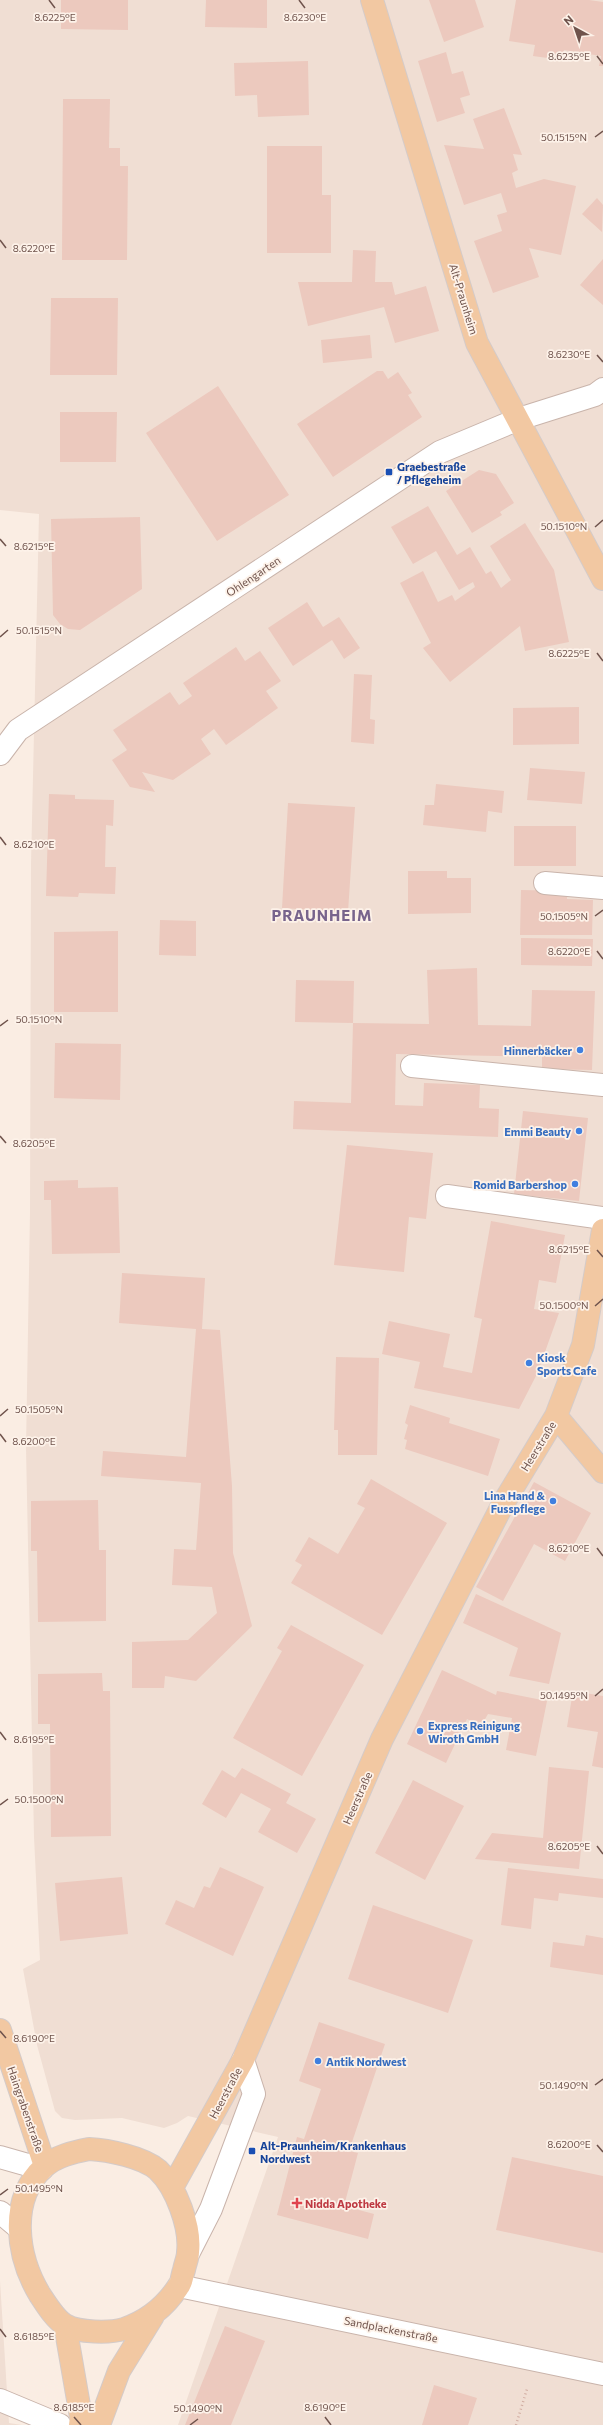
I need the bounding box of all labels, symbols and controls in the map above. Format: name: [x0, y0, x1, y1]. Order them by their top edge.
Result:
north arrow: [555, 8, 595, 48]
text: 8.6225°E: [34, 11, 76, 23]
text: 8.6230°E: [284, 11, 326, 23]
text: N: [561, 12, 576, 28]
text: 8.6235°E: [548, 50, 590, 62]
text: 50.1515°N: [541, 131, 587, 143]
text: 8.6220°E: [13, 242, 55, 254]
street label: Alt-Praunheim: [447, 262, 481, 336]
text: 8.6230°E: [548, 348, 590, 360]
place label: Graebestraße / Pflegeheim: [397, 460, 466, 486]
marker: Graebestraße / Pflegeheim: [384, 467, 394, 477]
text: 50.1510°N: [541, 520, 587, 532]
text: 8.6215°E: [14, 540, 54, 552]
street label: Ohlengarten: [223, 553, 283, 599]
text: 50.1515°N: [16, 624, 62, 636]
text: 8.6225°E: [548, 647, 590, 659]
text: 8.6210°E: [13, 838, 55, 850]
district label: PRAUNHEIM: [272, 906, 372, 924]
text: 50.1505°N: [540, 910, 588, 922]
text: 8.6220°E: [548, 945, 590, 957]
text: 50.1510°N: [16, 1013, 62, 1025]
place label: Hinnerbäcker: [504, 1044, 572, 1057]
marker: Hinnerbäcker: [575, 1045, 585, 1055]
place label: Emmi Beauty: [504, 1125, 571, 1138]
marker: Emmi Beauty: [574, 1126, 584, 1136]
text: 8.6205°E: [13, 1137, 55, 1149]
place label: Romid Barbershop: [473, 1178, 567, 1191]
marker: Romid Barbershop: [570, 1179, 580, 1189]
text: 8.6215°E: [549, 1243, 589, 1255]
text: 50.1500°N: [540, 1299, 588, 1311]
place label: Kiosk Sports Cafe: [537, 1351, 597, 1377]
marker: Kiosk Sports Cafe: [524, 1358, 534, 1368]
text: 50.1505°N: [15, 1403, 63, 1415]
street label: Heerstraße: [518, 1419, 558, 1473]
text: 8.6200°E: [12, 1435, 56, 1447]
place label: Lina Hand & Fusspflege: [484, 1489, 546, 1515]
marker: Lina Hand & Fusspflege: [548, 1496, 558, 1506]
text: 8.6210°E: [548, 1542, 590, 1554]
text: 50.1495°N: [540, 1689, 588, 1701]
place label: Express Reinigung Wiroth GmbH: [428, 1719, 520, 1745]
marker: Express Reinigung Wiroth GmbH: [415, 1726, 425, 1736]
text: 8.6195°E: [14, 1733, 55, 1745]
street label: Heerstraße: [340, 1770, 374, 1826]
text: 50.1500°N: [15, 1793, 63, 1805]
text: 8.6205°E: [548, 1840, 590, 1852]
text: 8.6190°E: [13, 2032, 55, 2044]
place label: Antik Nordwest: [326, 2055, 407, 2068]
marker: Antik Nordwest: [313, 2056, 323, 2066]
street label: Haingrabenstraße: [5, 2064, 47, 2154]
street label: Heerstraße: [206, 2065, 244, 2121]
text: 50.1490°N: [540, 2079, 588, 2091]
text: 8.6200°E: [547, 2138, 591, 2150]
place label: Alt-Praunheim/Krankenhaus Nordwest: [260, 2139, 406, 2165]
marker: Alt-Praunheim/Krankenhaus Nordwest: [247, 2146, 257, 2156]
text: 50.1495°N: [15, 2182, 63, 2194]
place label: Nidda Apotheke: [305, 2197, 387, 2210]
marker: Nidda Apotheke: [292, 2198, 302, 2208]
street label: Sandplackenstraße: [343, 2314, 439, 2344]
text: 8.6185°E: [14, 2330, 55, 2342]
text: 8.6185°E: [54, 2401, 95, 2413]
text: 8.6190°E: [304, 2401, 346, 2413]
text: 50.1490°N: [174, 2402, 222, 2414]

